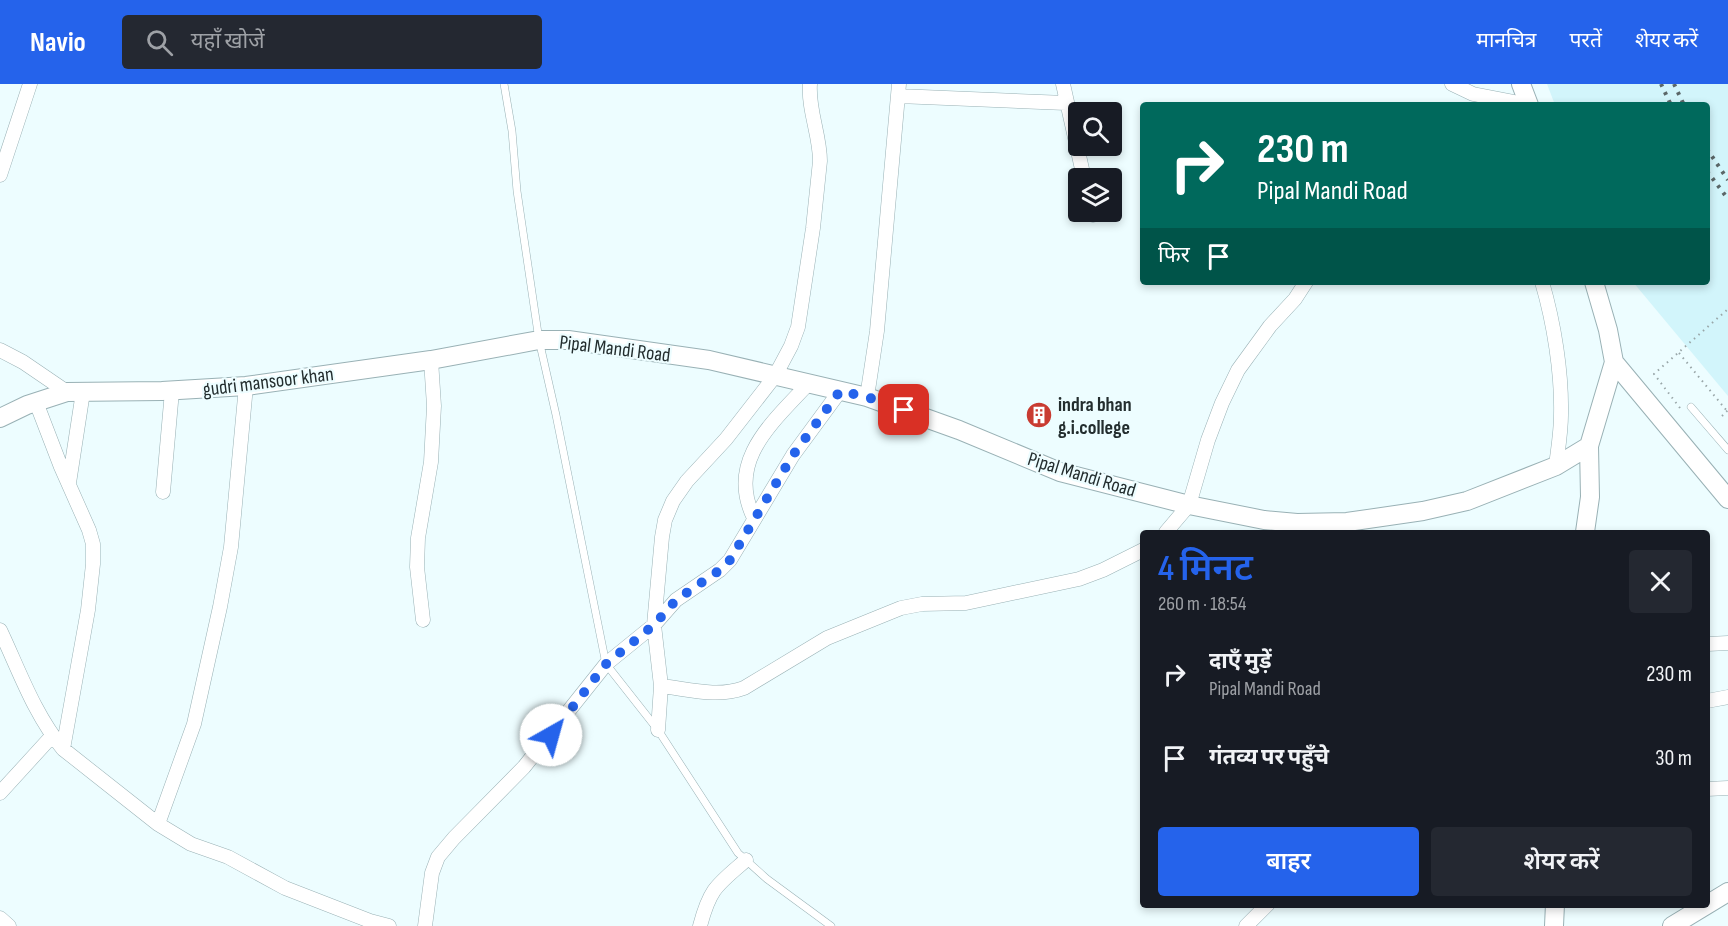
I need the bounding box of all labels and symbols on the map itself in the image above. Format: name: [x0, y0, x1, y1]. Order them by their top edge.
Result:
street label: Pipal Mandi Road: [558, 330, 672, 368]
street label: gudri mansoor khan: [201, 362, 335, 402]
pin: [878, 384, 929, 435]
place label: indra bhan g.i.college: [1058, 393, 1132, 440]
building icon: indra bhan g.i.college: [1024, 400, 1054, 430]
street label: Pipal Mandi Road: [1025, 447, 1139, 503]
position arrow: [519, 703, 583, 767]

